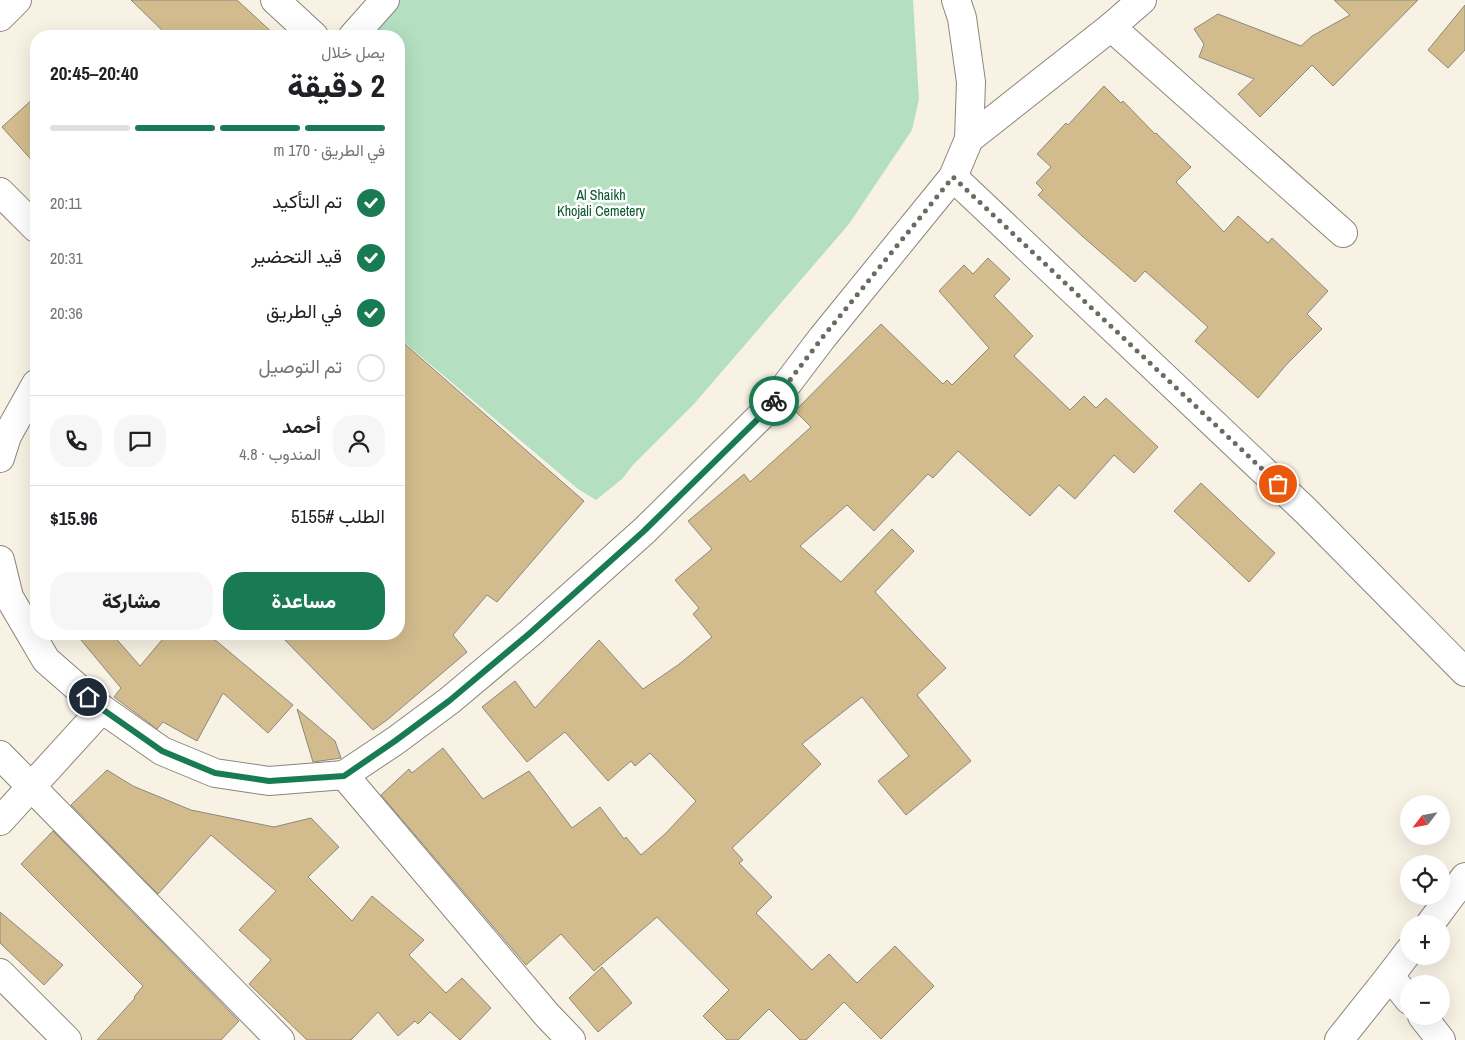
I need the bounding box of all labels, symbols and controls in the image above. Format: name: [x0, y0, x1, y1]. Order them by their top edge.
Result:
text: يصل خلال: [321, 41, 385, 63]
text: 20:40–20:45: [50, 60, 138, 86]
text: 2 دقيقة: [287, 64, 385, 107]
text: في الطريق · 170 m: [274, 139, 385, 161]
park label: Al Shaikh Khojali Cemetery: [557, 186, 645, 220]
text: تم التأكيد: [272, 188, 342, 214]
icon: check: [357, 189, 385, 217]
text: 20:11: [50, 192, 82, 214]
text: قيد التحضير: [251, 243, 342, 269]
icon: check: [357, 244, 385, 272]
text: 20:31: [50, 247, 83, 269]
text: في الطريق: [266, 298, 342, 324]
icon: check: [357, 299, 385, 327]
text: 20:36: [50, 302, 83, 324]
text: تم التوصيل: [258, 353, 342, 379]
courier: [749, 376, 799, 426]
icon: bike: [760, 387, 788, 415]
text: أحمد: [282, 413, 321, 439]
button: phone: [50, 415, 102, 467]
button: chat: [114, 415, 166, 467]
button: person: [333, 415, 385, 467]
text: المندوب · 4.8: [239, 443, 321, 465]
pin: [1257, 463, 1299, 505]
icon: bag: [1264, 470, 1292, 498]
text: الطلب #5155: [291, 503, 385, 529]
text: $15.96: [50, 505, 98, 531]
button: مشاركة: [50, 572, 213, 630]
button: مساعدة: [223, 572, 385, 630]
pin: [67, 676, 109, 718]
icon: home: [74, 683, 102, 711]
north arrow: [1400, 795, 1450, 845]
map controls: [1400, 795, 1450, 1025]
button: locate: [1400, 855, 1450, 905]
button: +: [1400, 915, 1450, 965]
button: −: [1400, 975, 1450, 1025]

